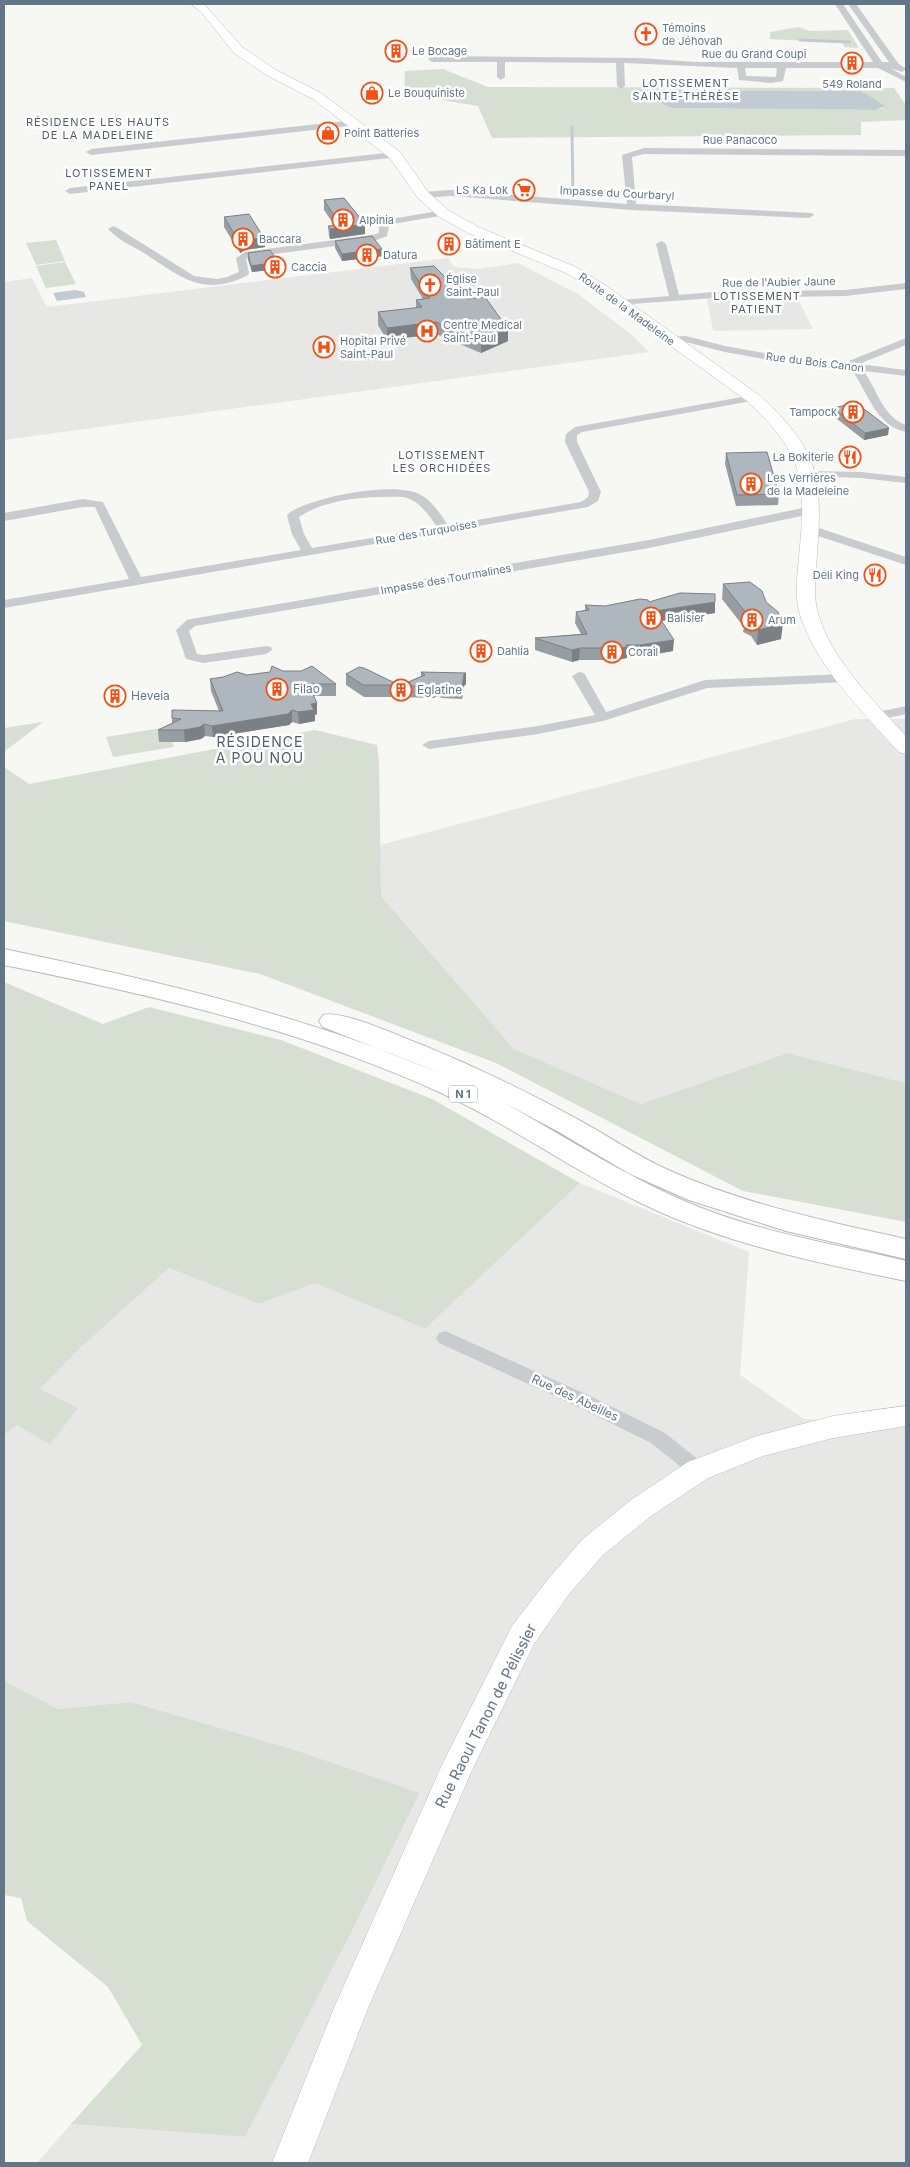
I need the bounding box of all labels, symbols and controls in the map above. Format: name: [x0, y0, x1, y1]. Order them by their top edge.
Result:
place label: Témoins de Jéhovah: [662, 21, 723, 48]
church icon: Témoins de Jéhovah: [634, 22, 658, 46]
building icon: Le Bocage: [384, 39, 408, 63]
place label: Le Bocage: [412, 44, 467, 58]
street label: Rue du Grand Coupi: [702, 47, 806, 61]
building icon: 549 Roland: [840, 51, 864, 75]
district label: LOTISSEMENT SAINTE-THÉRÈSE: [632, 76, 740, 103]
place label: 549 Roland: [822, 77, 882, 91]
shop icon: Le Bouquiniste: [360, 81, 384, 105]
place label: Le Bouquiniste: [388, 86, 465, 100]
district label: RÉSIDENCE LES HAUTS DE LA MADELEINE: [26, 115, 170, 142]
shop icon: Point Batteries: [316, 121, 340, 145]
place label: Point Batteries: [344, 126, 419, 140]
street label: Rue Panacoco: [703, 133, 778, 147]
district label: LOTISSEMENT PANEL: [65, 166, 153, 193]
supermarket icon: LS Ka Lok: [512, 178, 536, 202]
place label: LS Ka Lok: [456, 183, 508, 197]
street label: Impasse du Courbaryl: [559, 183, 675, 203]
building icon: Alpinia: [331, 208, 355, 232]
place label: Alpinia: [359, 213, 394, 227]
building icon: Baccara: [231, 227, 255, 251]
place label: Baccara: [259, 232, 302, 246]
building icon: Bâtiment E: [437, 232, 461, 256]
place label: Bâtiment E: [465, 237, 521, 251]
building icon: Datura: [355, 243, 379, 267]
place label: Datura: [383, 248, 418, 262]
building icon: Caccia: [263, 255, 287, 279]
place label: Caccia: [291, 260, 327, 274]
street label: Route de la Madeleine: [576, 270, 678, 348]
place label: Église Saint-Paul: [446, 272, 499, 299]
church icon: Église Saint-Paul: [418, 273, 442, 297]
street label: Rue de l'Aubier Jaune: [722, 274, 836, 290]
district label: LOTISSEMENT PATIENT: [713, 289, 801, 316]
place label: Centre Medical Saint-Paul: [443, 318, 522, 345]
hospital icon: Centre Medical Saint-Paul: [415, 319, 439, 343]
place label: Hopital Privé Saint-Paul: [340, 334, 406, 361]
hospital icon: Hopital Privé Saint-Paul: [312, 335, 336, 359]
street label: Rue du Bois Canon: [765, 349, 865, 375]
building icon: Tampock: [841, 400, 865, 424]
place label: Tampock: [789, 405, 837, 419]
restaurant icon: La Bokiterie: [838, 445, 862, 469]
district label: LOTISSEMENT LES ORCHIDÉES: [393, 448, 491, 475]
place label: La Bokiterie: [773, 450, 834, 464]
place label: Les Verrières de la Madeleine: [767, 471, 849, 498]
building icon: Les Verrières de la Madeleine: [739, 472, 763, 496]
street label: Rue des Turquoises: [374, 516, 478, 548]
street label: Impasse des Tourmalines: [380, 561, 513, 597]
restaurant icon: Deli King: [863, 563, 887, 587]
place label: Deli King: [813, 568, 859, 582]
building icon: Balisier: [639, 606, 663, 630]
building icon: Arum: [740, 608, 764, 632]
place label: Balisier: [667, 611, 705, 625]
place label: Arum: [768, 613, 796, 627]
building icon: Dahlia: [469, 639, 493, 663]
building icon: Corail: [600, 640, 624, 664]
place label: Dahlia: [497, 644, 529, 658]
place label: Corail: [628, 645, 658, 659]
building icon: Filao: [265, 677, 289, 701]
building icon: Eglatine: [389, 678, 413, 702]
place label: Filao: [293, 681, 320, 696]
place label: Eglatine: [417, 682, 462, 697]
building icon: Heveia: [103, 684, 127, 708]
place label: Heveia: [131, 688, 170, 703]
district label: RÉSIDENCE A POU NOU: [216, 733, 304, 766]
road number: N 1: [449, 1086, 477, 1102]
street label: Rue des Abeilles: [529, 1371, 621, 1424]
street label: Rue Raoul Tanon de Pélissier: [431, 1620, 541, 1811]

